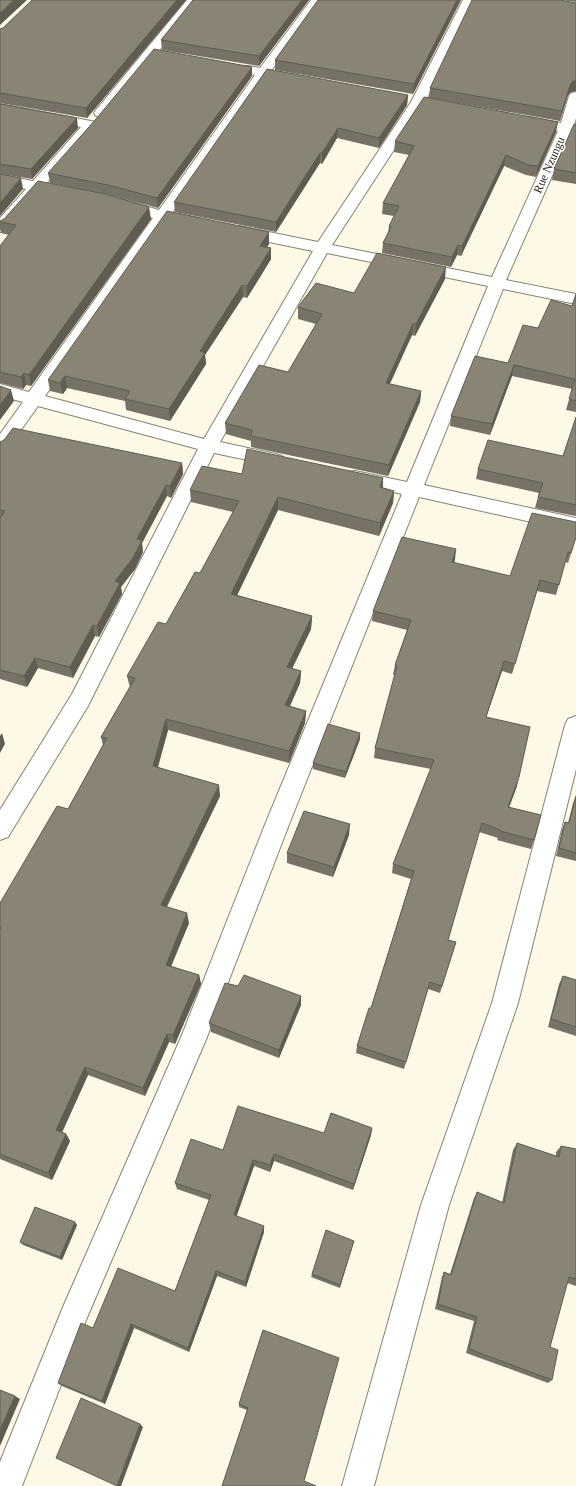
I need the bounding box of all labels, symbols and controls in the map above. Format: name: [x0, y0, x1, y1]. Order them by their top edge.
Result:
street label: Rue Nzungu: [530, 135, 568, 195]

